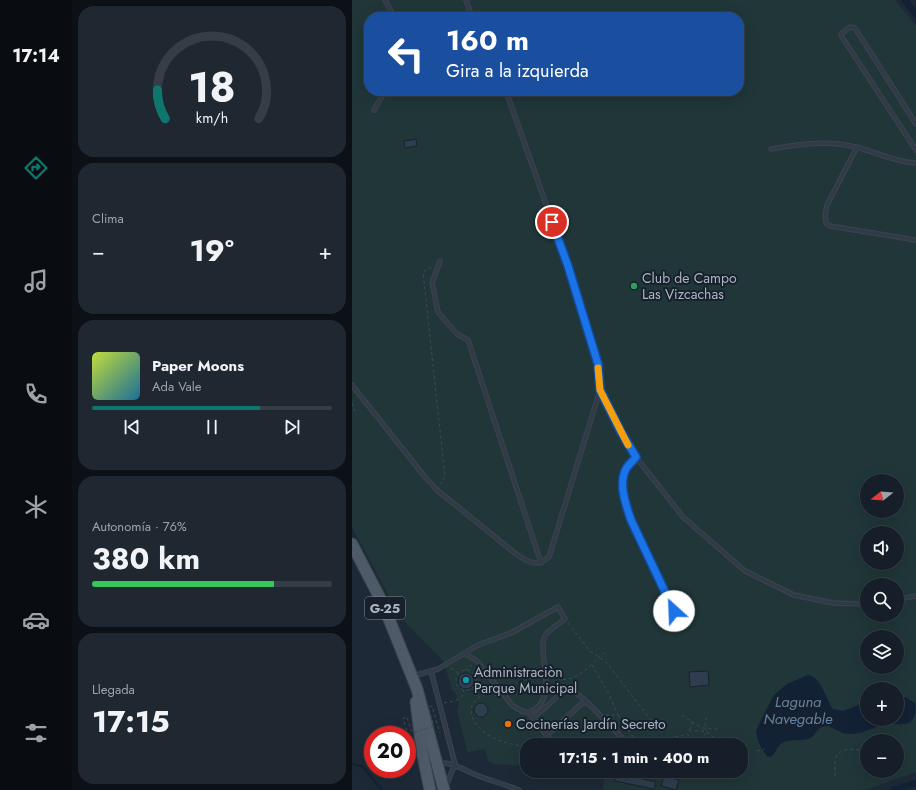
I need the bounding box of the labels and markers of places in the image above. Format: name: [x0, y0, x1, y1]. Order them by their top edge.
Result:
pin: [535, 205, 569, 239]
place label: Club de Campo Las Vizcachas: [642, 268, 737, 304]
marker: Club de Campo Las Vizcachas: [629, 281, 639, 291]
place label: Administraciòn Parque Municipal: [474, 662, 577, 698]
marker: Administraciòn Parque Municipal: [461, 675, 471, 685]
place label: Cocinerías Jardín Secreto: [516, 714, 666, 734]
marker: Cocinerías Jardín Secreto: [503, 719, 513, 729]

